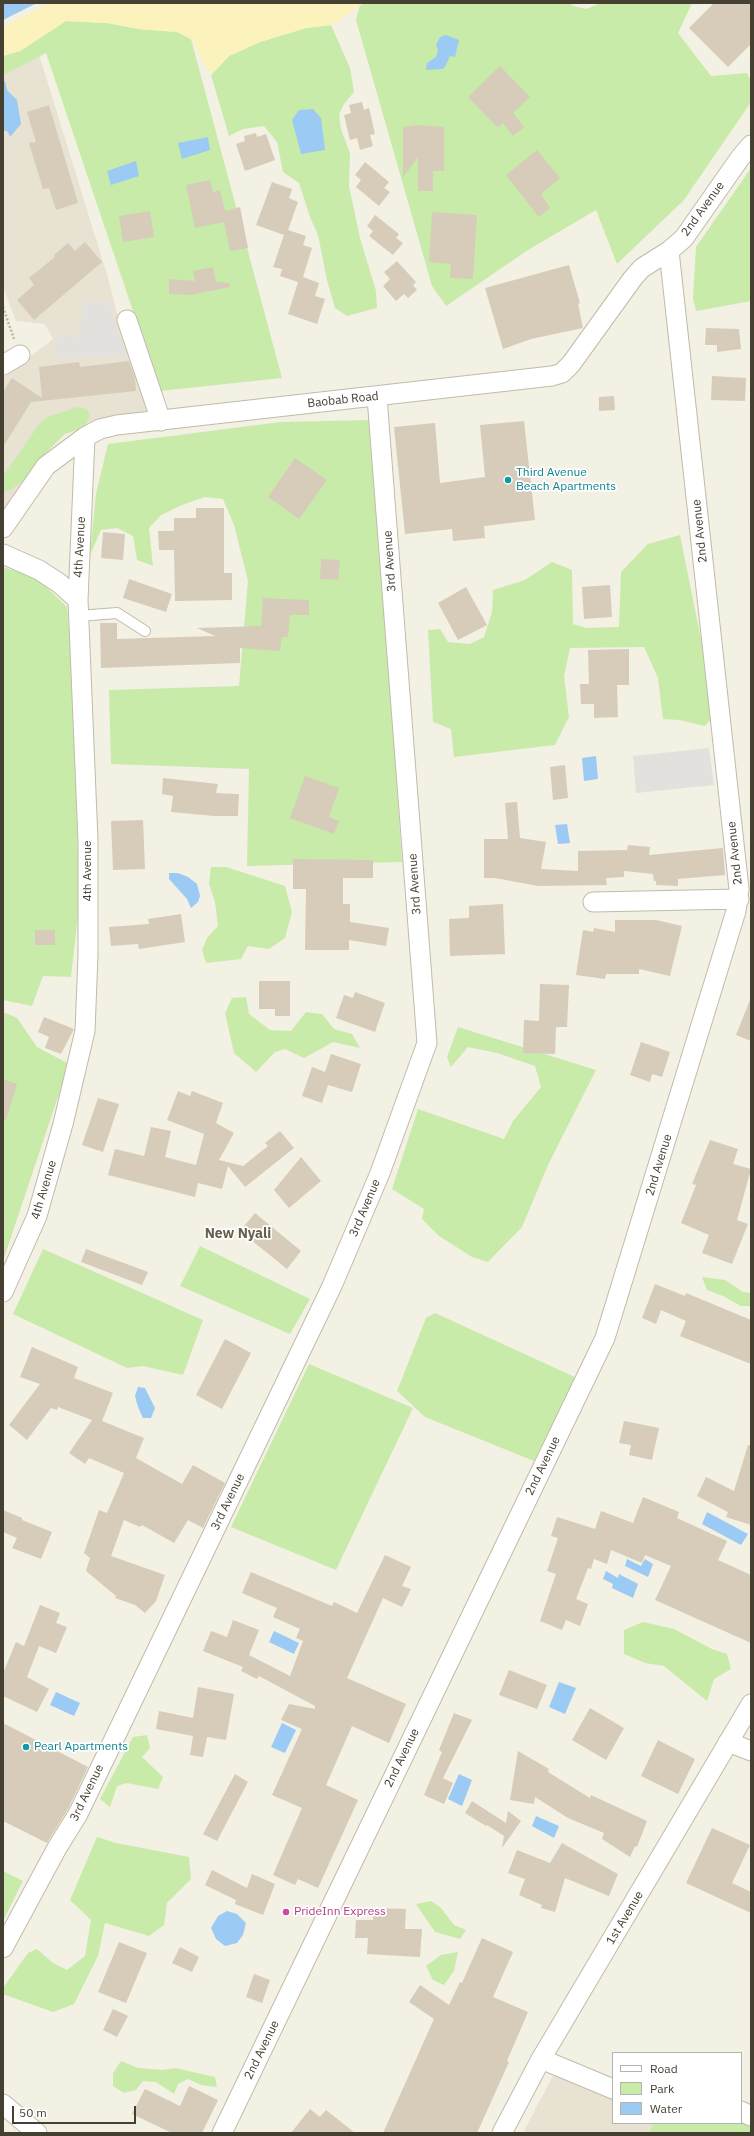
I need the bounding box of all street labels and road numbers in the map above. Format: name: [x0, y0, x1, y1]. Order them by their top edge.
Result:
street label: 2nd Avenue: [678, 179, 728, 239]
street label: Baobab Road: [307, 389, 379, 411]
street label: 2nd Avenue: [690, 498, 710, 564]
street label: 4th Avenue: [71, 516, 89, 578]
street label: 3rd Avenue: [381, 530, 399, 592]
street label: 2nd Avenue: [725, 820, 745, 886]
street label: 4th Avenue: [81, 840, 95, 902]
street label: 3rd Avenue: [406, 853, 424, 915]
street label: 2nd Avenue: [643, 1132, 675, 1198]
street label: 4th Avenue: [28, 1159, 60, 1221]
street label: 3rd Avenue: [346, 1177, 384, 1239]
street label: 2nd Avenue: [523, 1434, 563, 1498]
street label: 3rd Avenue: [208, 1471, 248, 1533]
street label: 2nd Avenue: [382, 1726, 422, 1790]
street label: 3rd Avenue: [67, 1762, 107, 1824]
street label: 1st Avenue: [603, 1889, 647, 1947]
street label: 2nd Avenue: [242, 2018, 282, 2082]

